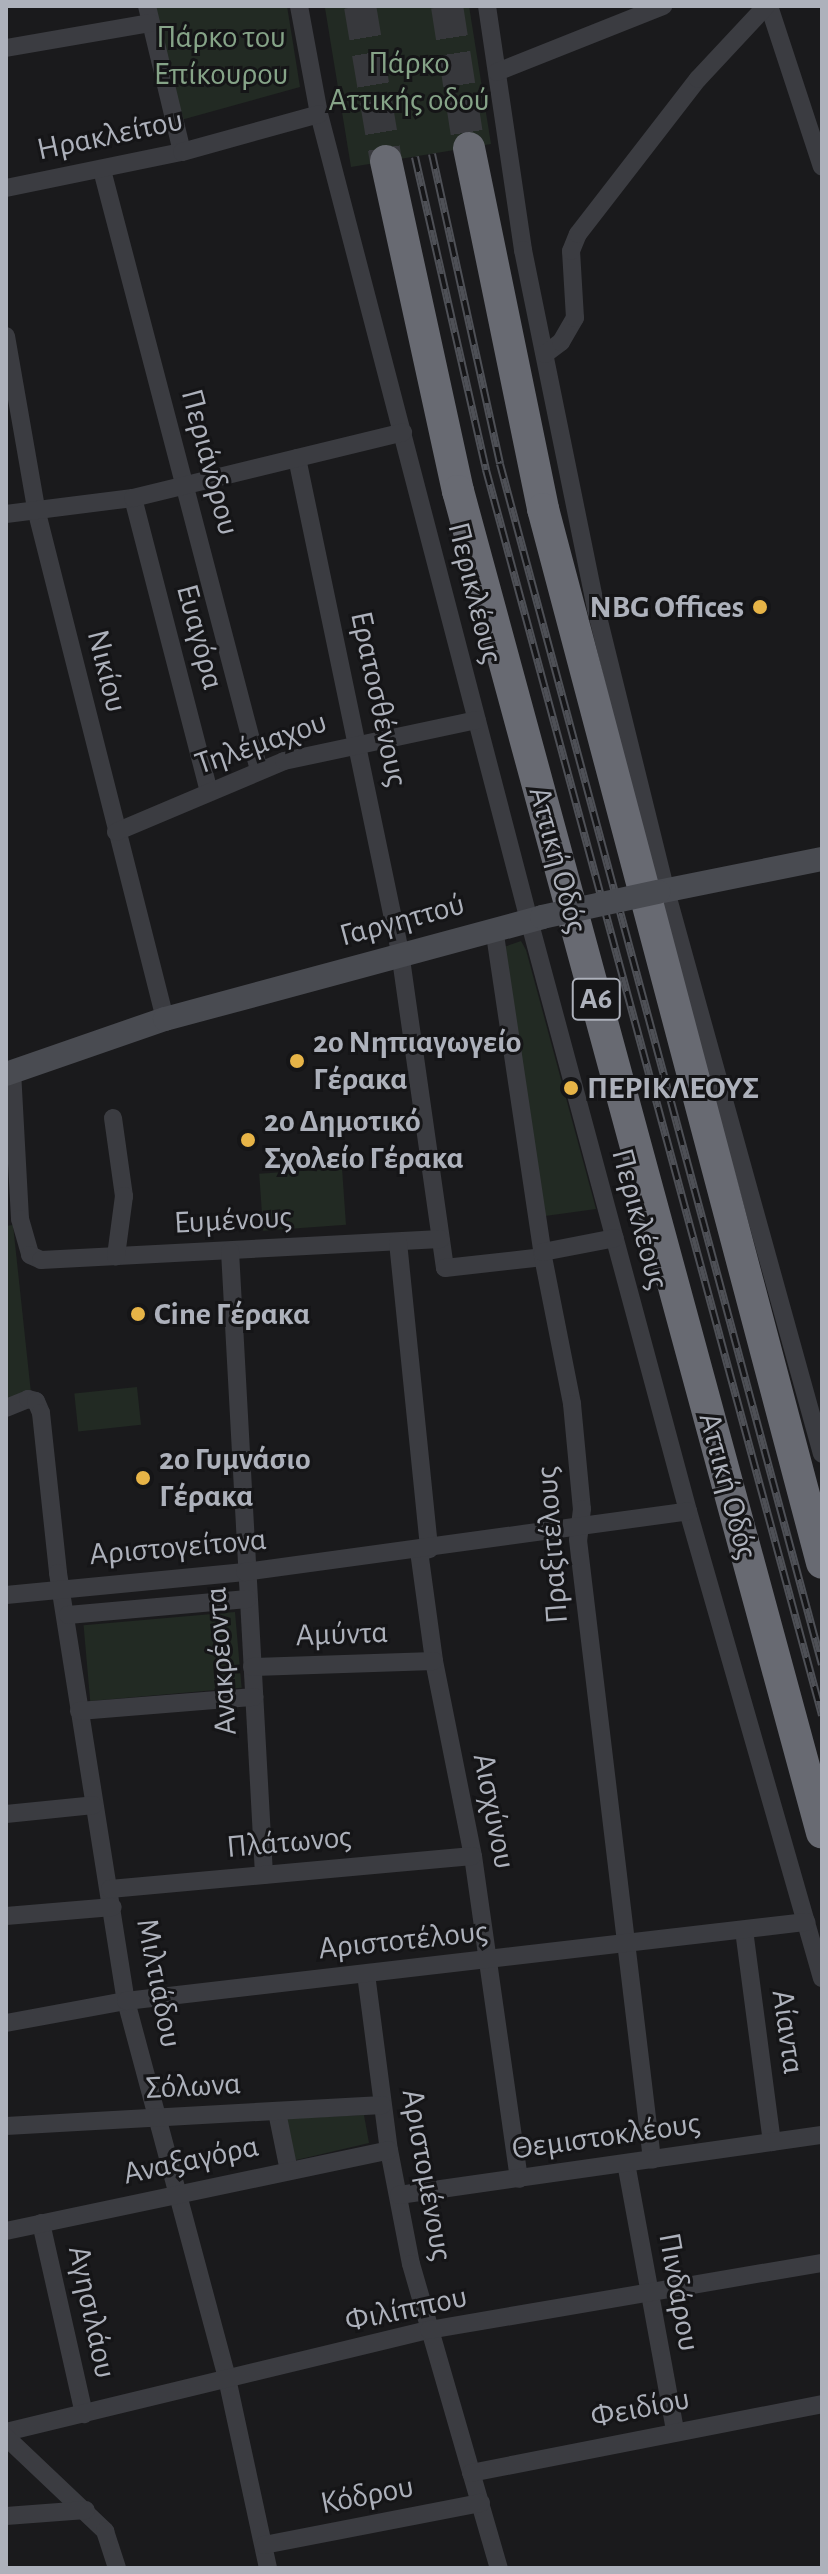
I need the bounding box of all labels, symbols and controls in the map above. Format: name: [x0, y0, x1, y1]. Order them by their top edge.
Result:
park label: Πάρκο του Επίκουρου: [154, 19, 288, 94]
park label: Πάρκο Αττικής οδού: [328, 45, 490, 120]
street label: Ηρακλείτου: [34, 101, 186, 169]
street label: Περιάνδρου: [172, 385, 248, 539]
street label: Περικλέους: [439, 518, 511, 668]
street label: Ευαγόρα: [168, 580, 232, 694]
place label: NBG Offices: [589, 588, 744, 626]
marker: NBG Offices: [751, 598, 769, 616]
street label: Ερατοσθένους: [342, 608, 416, 790]
street label: Νικίου: [78, 626, 136, 716]
street label: Τηλέμαχου: [190, 703, 332, 783]
street label: Αττική Οδός: [520, 782, 596, 938]
street label: Γαργηττού: [335, 885, 469, 955]
road number: Α6: [570, 973, 622, 1025]
place label: 2ο Νηπιαγωγείο Γέρακα: [313, 1024, 521, 1099]
marker: 2ο Νηπιαγωγείο Γέρακα: [288, 1052, 306, 1070]
place label: ΠΕΡΙΚΛΕΟΥΣ: [587, 1069, 759, 1107]
marker: ΠΕΡΙΚΛΕΟΥΣ: [562, 1079, 580, 1097]
place label: 2ο Δημοτικό Σχολείο Γέρακα: [264, 1103, 464, 1178]
marker: 2ο Δημοτικό Σχολείο Γέρακα: [239, 1131, 257, 1149]
street label: Περικλέους: [603, 1144, 677, 1294]
street label: Ευμένους: [173, 1198, 293, 1242]
place label: Cine Γέρακα: [154, 1295, 310, 1333]
marker: Cine Γέρακα: [129, 1305, 147, 1323]
street label: Αττική Οδός: [690, 1408, 766, 1564]
place label: 2ο Γυμνάσιο Γέρακα: [159, 1441, 311, 1516]
street label: Πραξιτέλους: [527, 1465, 577, 1625]
marker: 2ο Γυμνάσιο Γέρακα: [134, 1469, 152, 1487]
street label: Αριστογείτονα: [88, 1520, 268, 1574]
street label: Ανακρέοντα: [197, 1585, 245, 1737]
street label: Αμύντα: [295, 1613, 389, 1655]
street label: Αισχύνου: [464, 1750, 524, 1872]
street label: Πλάτωνος: [225, 1817, 353, 1867]
street label: Αριστοτέλους: [316, 1912, 490, 1968]
street label: Μιλτιάδου: [128, 1915, 190, 2051]
street label: Αίαντα: [763, 1987, 813, 2077]
street label: Σόλωνα: [144, 2064, 242, 2108]
street label: Αριστομένους: [393, 2086, 461, 2264]
street label: Θεμιστοκλέους: [509, 2104, 703, 2168]
street label: Αναξαγόρα: [120, 2127, 262, 2193]
street label: Πινδάρου: [650, 2230, 708, 2354]
street label: Αγησιλάου: [59, 2242, 125, 2382]
street label: Φιλίππου: [341, 2277, 471, 2341]
street label: Φειδίου: [587, 2380, 693, 2436]
street label: Κόδρου: [317, 2467, 417, 2523]

